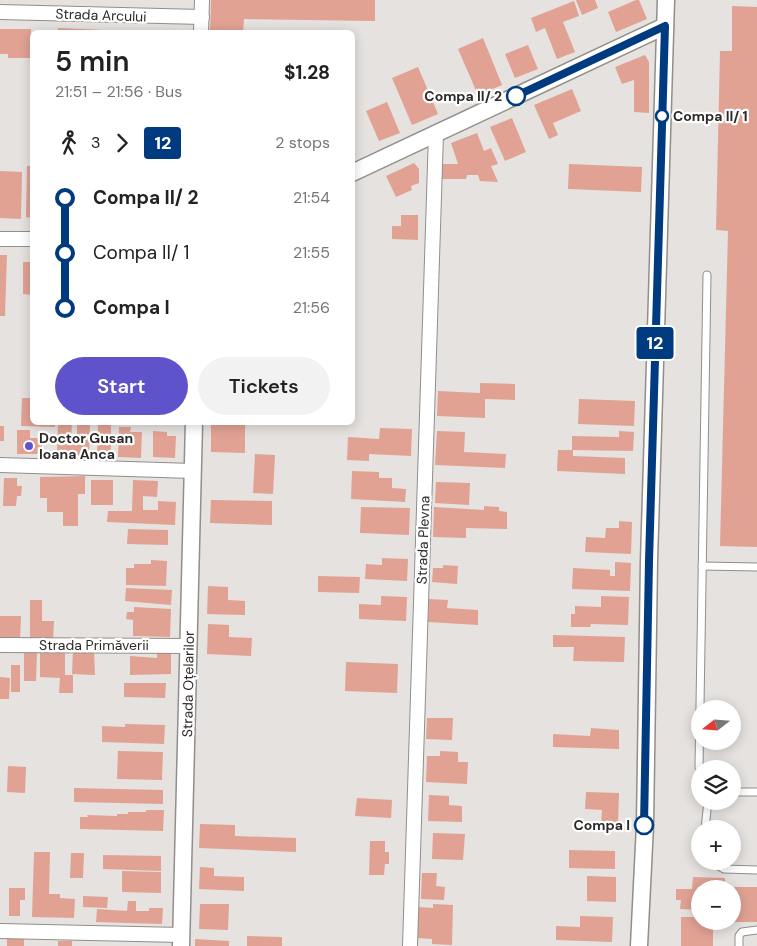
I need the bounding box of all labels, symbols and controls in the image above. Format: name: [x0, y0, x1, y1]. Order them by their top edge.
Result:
street label: Strada Arcului: [55, 4, 147, 26]
text: 5 min: [55, 43, 129, 80]
text: $1.28: [284, 60, 330, 85]
text: 21:51 – 21:56 · Bus: [55, 81, 182, 102]
marker: Compa II/ 2: [506, 86, 526, 106]
place label: Compa II/ 2: [424, 87, 502, 105]
place label: Compa II/ 1: [673, 107, 748, 125]
marker: Compa II/ 1: [655, 109, 669, 123]
icon: walk: [55, 129, 83, 157]
icon: forward: [108, 129, 136, 157]
text: 12: [154, 131, 171, 155]
text: 3: [91, 132, 100, 153]
text: 2 stops: [275, 132, 330, 153]
text: Compa II/ 2: [93, 185, 198, 210]
text: 21:54: [293, 187, 330, 208]
text: Compa II/ 1: [93, 240, 189, 265]
text: 21:55: [293, 242, 330, 263]
text: Compa I: [93, 295, 170, 320]
text: 21:56: [293, 297, 330, 318]
line badge: 12: [632, 327, 678, 359]
text: 12: [647, 331, 663, 355]
button: Start: [55, 357, 188, 415]
button: Tickets: [198, 357, 330, 415]
place label: Doctor Gusan Ioana Anca: [39, 429, 133, 463]
marker: Doctor Gusan Ioana Anca: [23, 440, 35, 452]
street label: Strada Plevna: [412, 495, 434, 585]
street label: Strada Oțelarilor: [178, 631, 198, 737]
street label: Strada Primăverii: [39, 636, 149, 654]
north arrow: [691, 700, 741, 750]
map controls: [691, 700, 741, 930]
button: layers: [691, 760, 741, 810]
marker: Compa I: [634, 815, 654, 835]
place label: Compa I: [573, 816, 630, 834]
button: +: [691, 820, 741, 870]
button: −: [691, 880, 741, 930]

